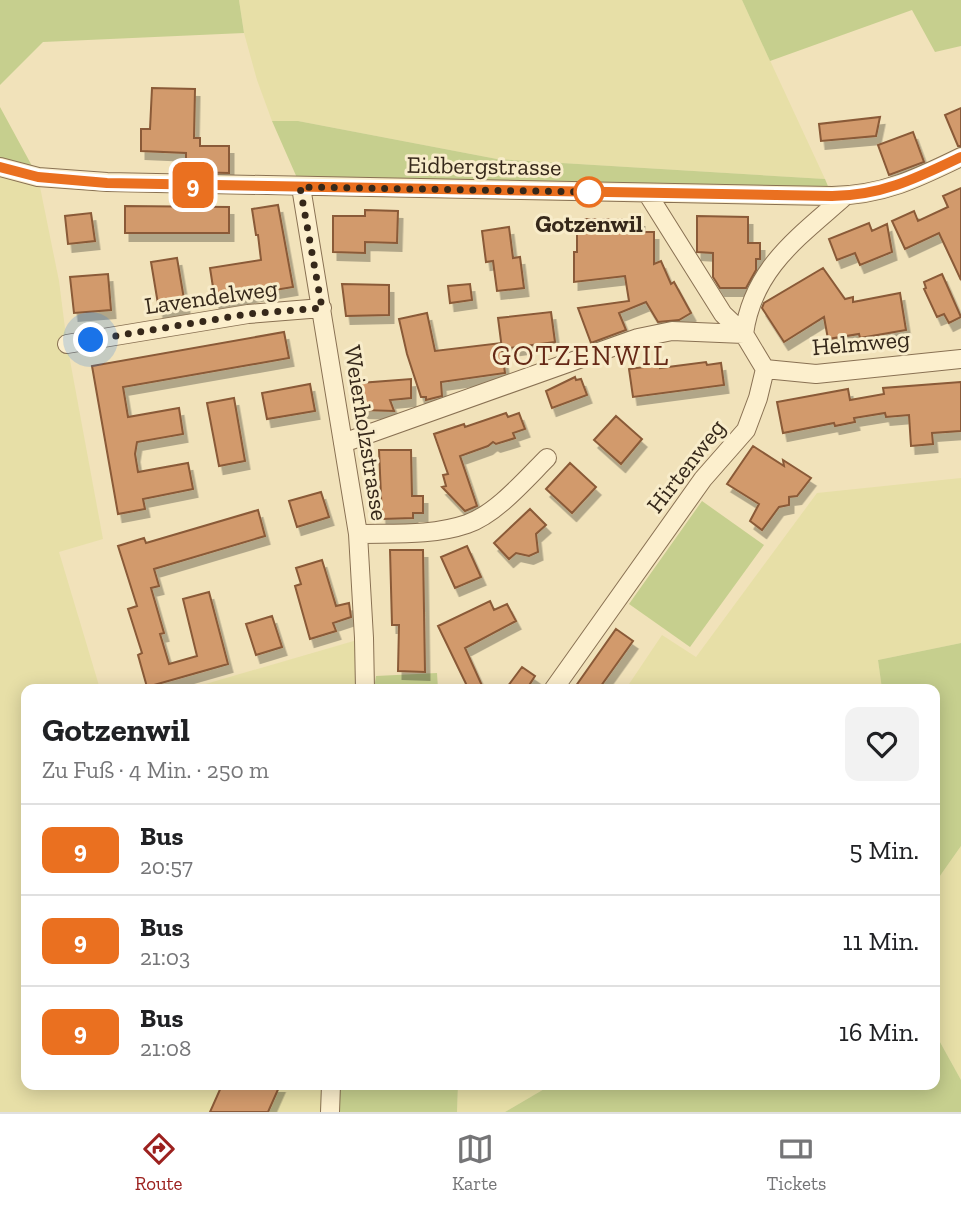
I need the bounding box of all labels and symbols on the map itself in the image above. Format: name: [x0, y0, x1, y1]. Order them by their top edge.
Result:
street label: Eidbergstrasse: [406, 150, 562, 181]
line badge: 9: [170, 162, 216, 208]
marker: Gotzenwil: [574, 177, 604, 207]
place label: Gotzenwil: [535, 209, 643, 238]
street label: Lavendelweg: [142, 273, 279, 320]
your location: [73, 322, 108, 357]
street label: Helmweg: [811, 324, 911, 361]
district label: GOTZENWIL: [492, 339, 670, 372]
street label: Weierholzstrasse: [338, 343, 395, 523]
street label: Hirtenweg: [640, 413, 731, 518]

